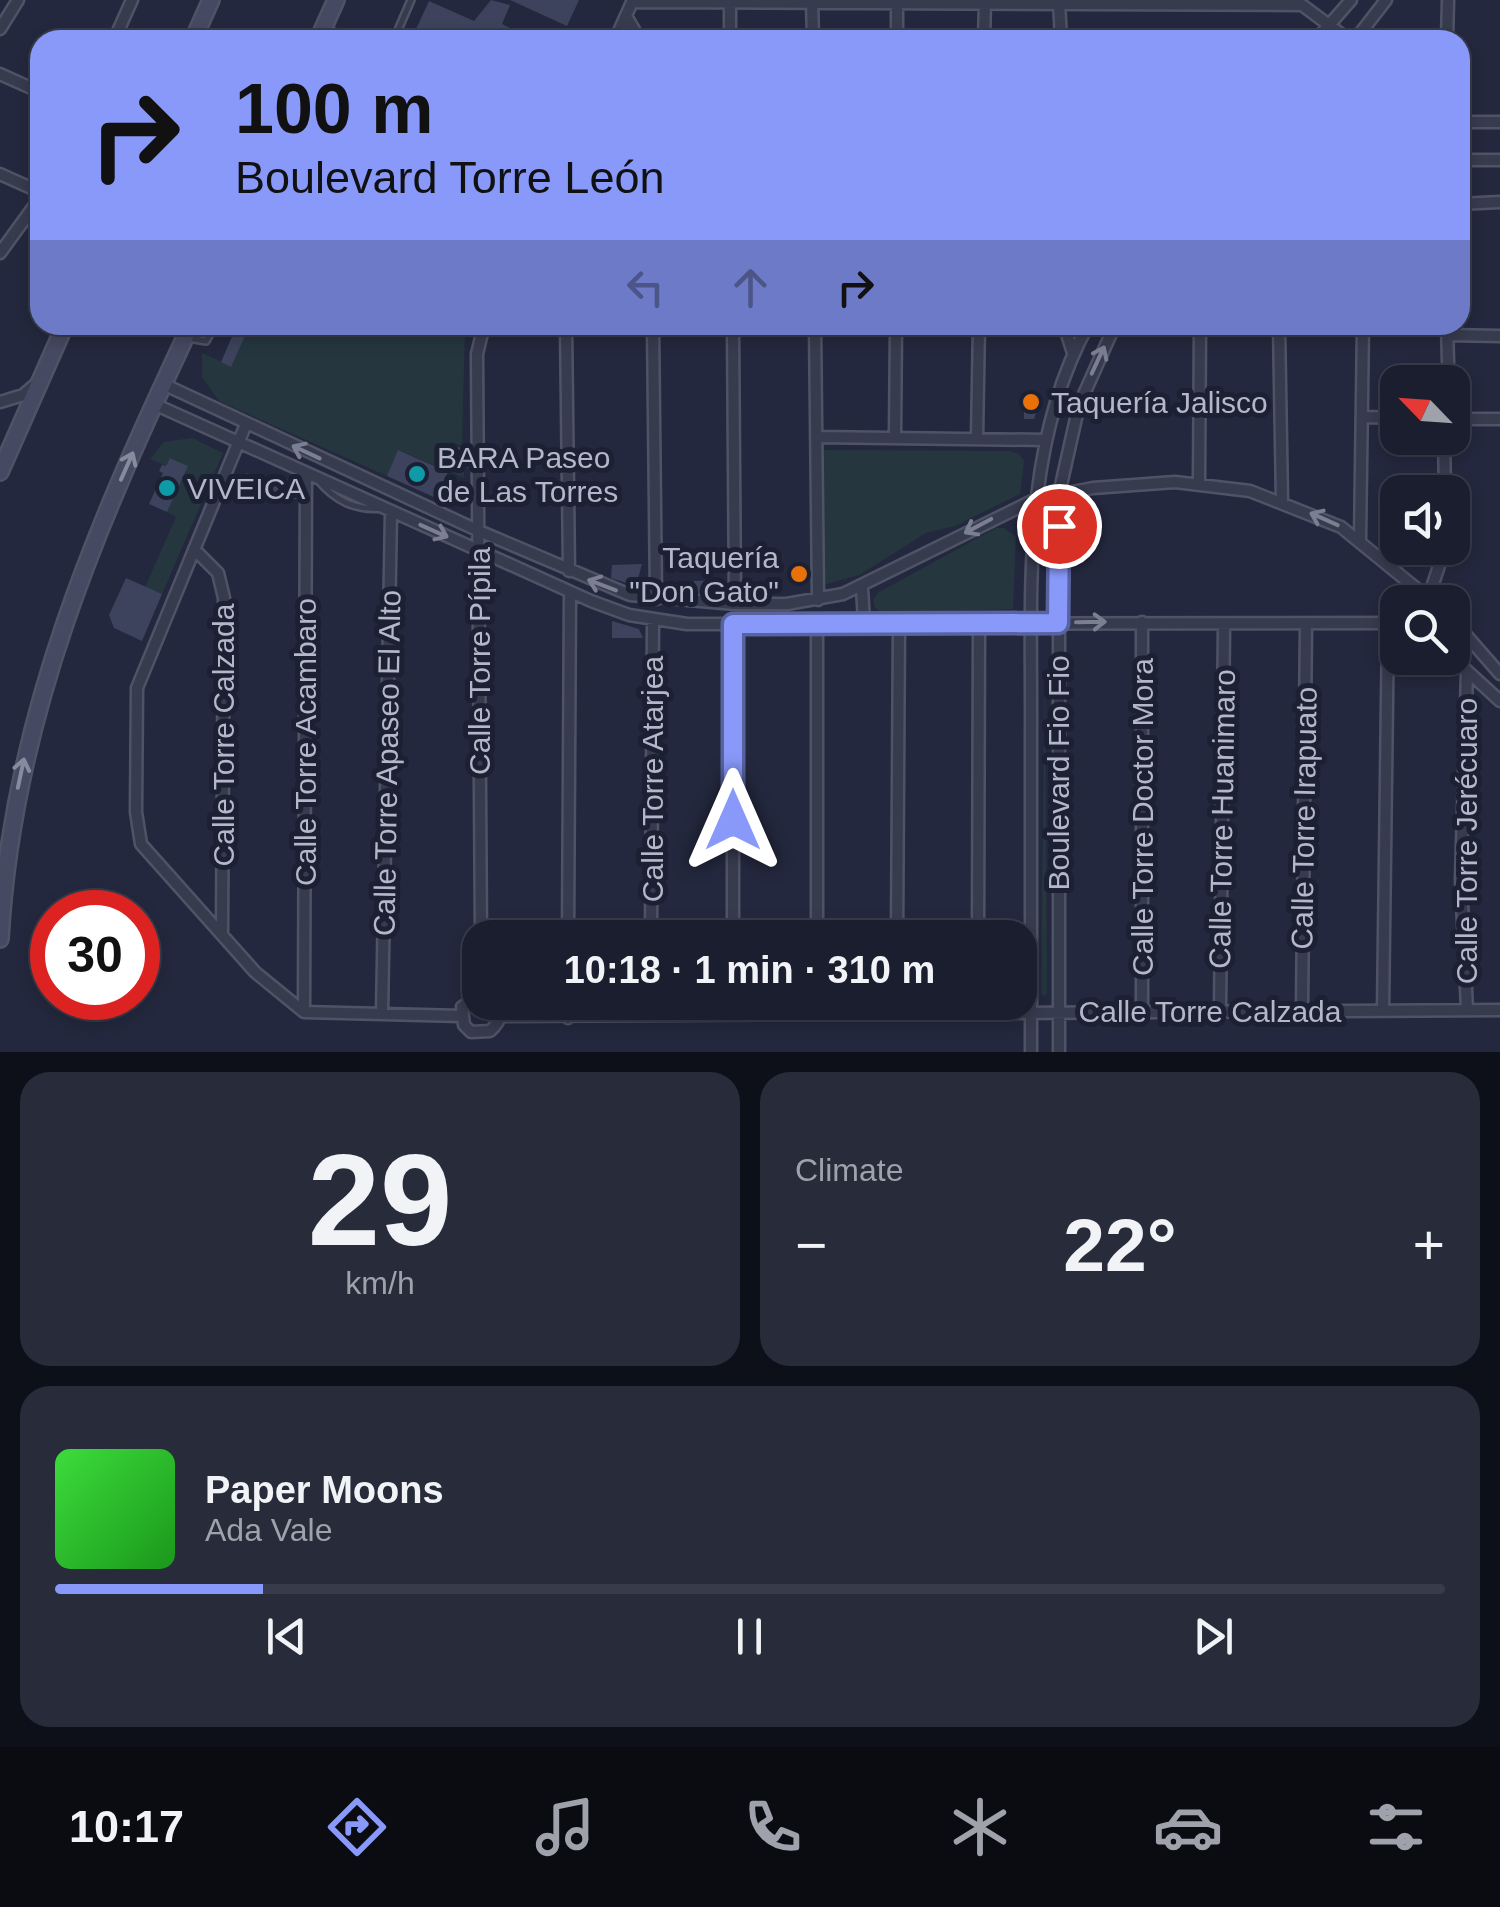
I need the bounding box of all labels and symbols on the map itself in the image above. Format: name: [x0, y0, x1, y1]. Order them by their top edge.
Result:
one-way arrow: [1089, 346, 1108, 376]
north arrow: [1380, 365, 1470, 455]
place label: Taquería Jalisco: [1051, 386, 1268, 419]
marker: Taquería Jalisco: [1020, 391, 1042, 413]
one-way arrow: [292, 441, 322, 460]
place label: BARA Paseo de Las Torres: [437, 441, 618, 508]
one-way arrow: [119, 451, 137, 482]
marker: BARA Paseo de Las Torres: [406, 463, 428, 485]
place label: VIVEICA: [187, 472, 305, 505]
marker: VIVEICA: [156, 477, 178, 499]
pin: [1017, 484, 1102, 569]
one-way arrow: [1309, 509, 1340, 527]
one-way arrow: [963, 517, 993, 537]
one-way arrow: [418, 523, 449, 541]
place label: Taquería "Don Gato": [629, 541, 779, 608]
street label: Calle Torre Pípila: [463, 547, 496, 775]
marker: Taquería "Don Gato": [788, 563, 810, 585]
one-way arrow: [587, 575, 618, 593]
street label: Calle Torre Apaseo El Alto: [367, 590, 407, 936]
street label: Calle Torre Acambaro: [289, 598, 322, 886]
street label: Calle Torre Calzada: [207, 603, 240, 866]
one-way arrow: [1075, 613, 1107, 632]
street label: Boulevard Fio Fio: [1042, 655, 1075, 891]
street label: Calle Torre Atarjea: [636, 656, 669, 902]
street label: Calle Torre Doctor Mora: [1126, 658, 1159, 976]
street label: Calle Torre Huanimaro: [1203, 669, 1241, 969]
street label: Calle Torre Irapuato: [1285, 686, 1323, 950]
street label: Calle Torre Jerécuaro: [1450, 698, 1483, 984]
one-way arrow: [13, 758, 31, 790]
position arrow: [681, 768, 785, 872]
speed limit sign: 30: [30, 890, 160, 1020]
street label: Calle Torre Calzada: [1079, 995, 1342, 1028]

